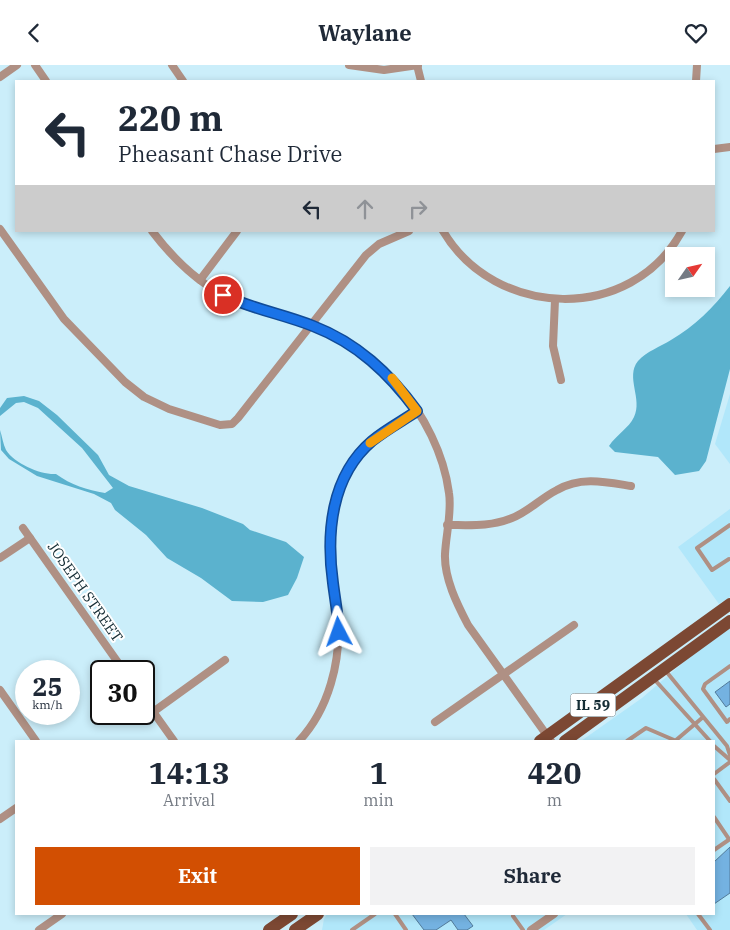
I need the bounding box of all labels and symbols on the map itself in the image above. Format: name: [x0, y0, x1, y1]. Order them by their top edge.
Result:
north arrow: [665, 247, 715, 297]
pin: [202, 274, 244, 316]
street label: JOSEPH STREET: [44, 538, 127, 646]
position arrow: [312, 605, 364, 657]
speed limit sign: 30: [90, 660, 155, 725]
road number: IL 59: [570, 693, 616, 717]

